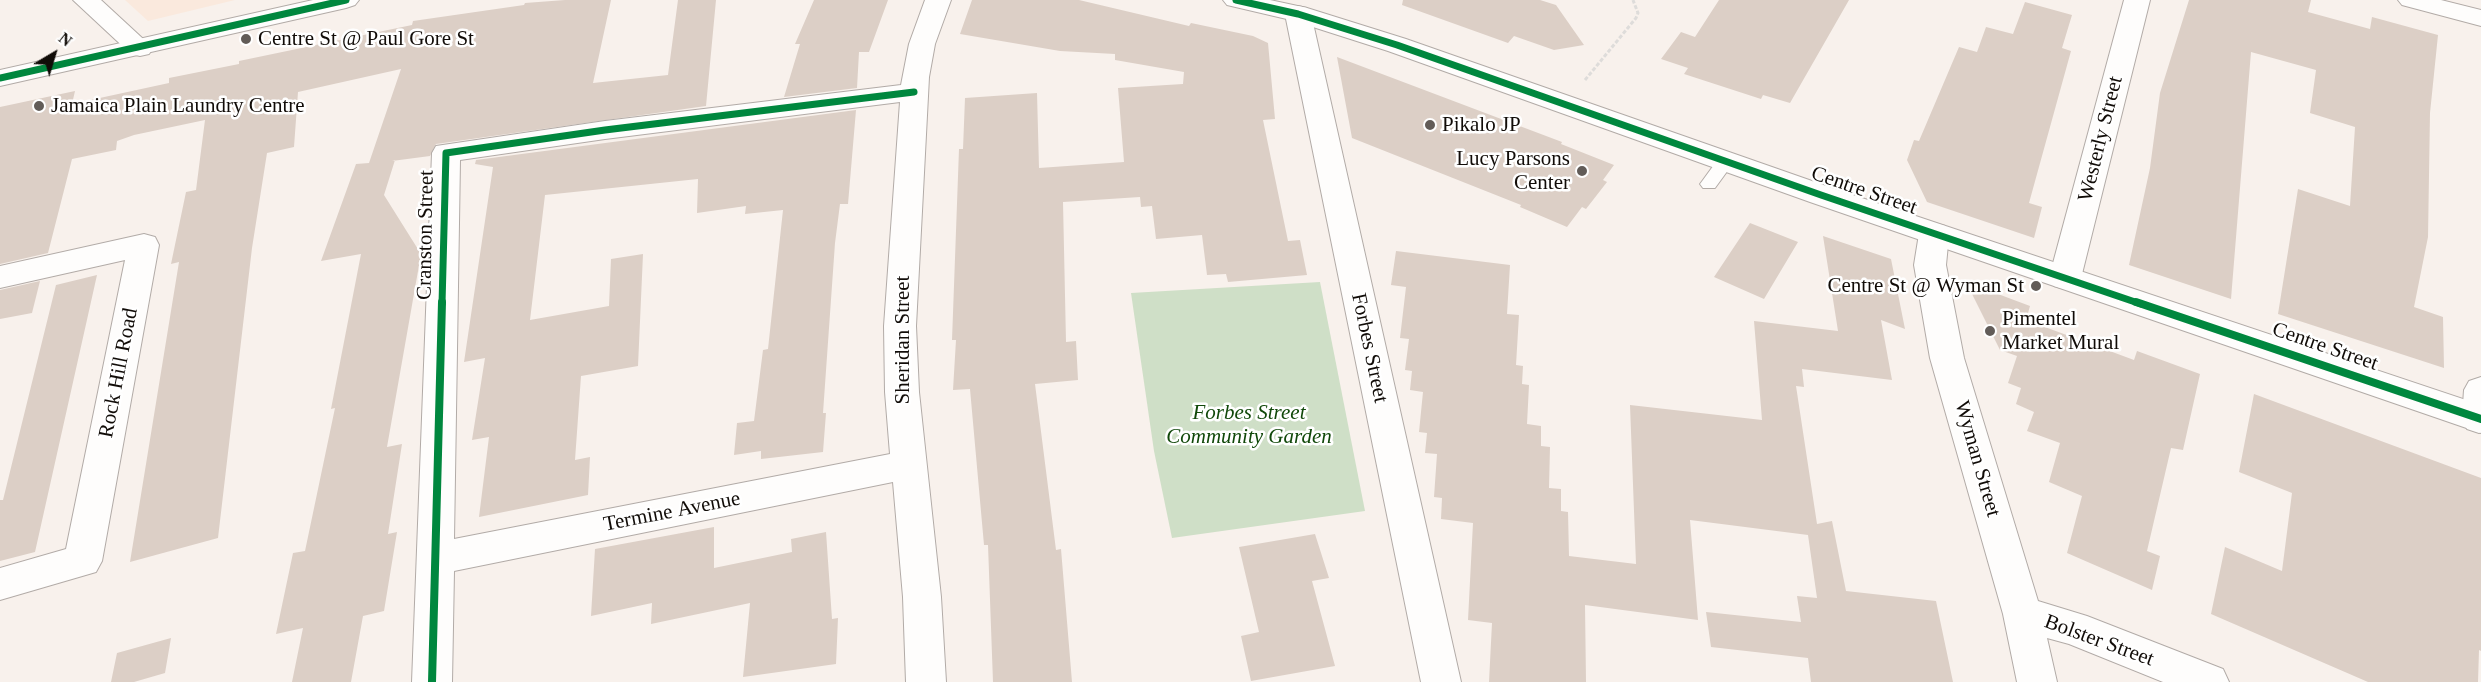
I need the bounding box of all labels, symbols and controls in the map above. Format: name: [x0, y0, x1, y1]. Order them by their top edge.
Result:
north arrow: [24, 24, 84, 84]
place label: Centre St @ Paul Gore St: [258, 26, 474, 52]
text: N: [56, 29, 75, 50]
marker: Centre St @ Paul Gore St: [239, 32, 253, 46]
street label: Westerly Street: [2073, 74, 2129, 204]
place label: Jamaica Plain Laundry Centre: [51, 93, 305, 119]
marker: Jamaica Plain Laundry Centre: [32, 99, 46, 113]
place label: Pikalo JP: [1442, 112, 1521, 138]
marker: Pikalo JP: [1423, 118, 1437, 132]
place label: Lucy Parsons Center: [1456, 146, 1570, 196]
street label: Centre Street: [1808, 161, 1920, 221]
marker: Lucy Parsons Center: [1575, 164, 1589, 178]
street label: Cranston Street: [412, 170, 440, 300]
place label: Centre St @ Wyman St: [1827, 273, 2024, 299]
street label: Sheridan Street: [890, 276, 916, 404]
marker: Centre St @ Wyman St: [2029, 279, 2043, 293]
street label: Forbes Street: [1345, 291, 1393, 405]
street label: Rock Hill Road: [94, 306, 144, 440]
place label: Pimentel Market Mural: [2002, 306, 2119, 356]
street label: Centre Street: [2269, 317, 2381, 377]
marker: Pimentel Market Mural: [1983, 324, 1997, 338]
street label: Wyman Street: [1948, 398, 2006, 520]
park label: Forbes Street Community Garden: [1166, 400, 1332, 450]
street label: Termine Avenue: [602, 486, 742, 538]
street label: Bolster Street: [2041, 610, 2157, 672]

